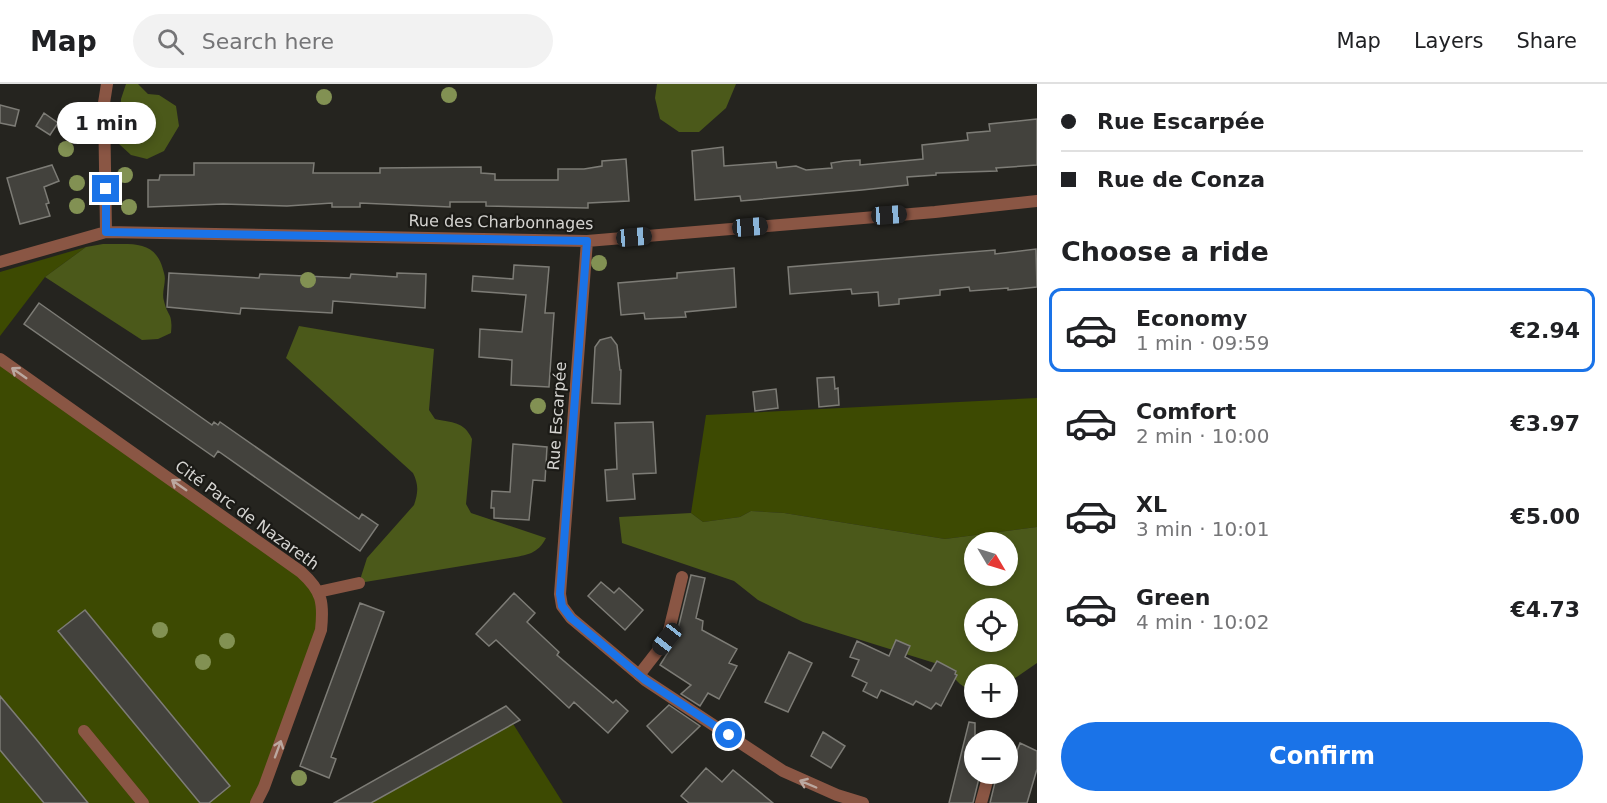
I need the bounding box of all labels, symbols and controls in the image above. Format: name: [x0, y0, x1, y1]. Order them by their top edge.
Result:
search box: [133, 14, 553, 68]
text: Map: [30, 25, 97, 58]
icon: search: [154, 25, 187, 58]
text: Search here: [202, 29, 334, 54]
text: Map: [1337, 29, 1381, 53]
text: Layers: [1414, 29, 1483, 53]
text: Share: [1516, 29, 1577, 53]
callout: 1 min: [57, 102, 156, 144]
text: Rue Escarpée: [1097, 109, 1265, 134]
text: 1 min: [75, 111, 138, 135]
text: Rue de Conza: [1097, 167, 1265, 192]
route end: [92, 175, 119, 202]
car: [870, 205, 908, 225]
street label: Rue des Charbonnages: [408, 211, 594, 233]
car: [731, 216, 769, 238]
car: [615, 226, 653, 248]
text: Choose a ride: [1061, 236, 1269, 267]
icon: car: [1064, 303, 1118, 357]
text: Economy: [1136, 306, 1247, 331]
text: €2.94: [1510, 318, 1580, 343]
text: 1 min · 09:59: [1136, 331, 1270, 355]
street label: Rue Escarpée: [544, 361, 570, 471]
one-way arrow: [12, 367, 28, 379]
icon: car: [1064, 396, 1118, 450]
text: Comfort: [1136, 399, 1236, 424]
text: €3.97: [1510, 411, 1580, 436]
text: 2 min · 10:00: [1136, 424, 1270, 448]
street label: Cité Parc de Nazareth: [171, 456, 323, 574]
one-way arrow: [171, 479, 187, 491]
icon: car: [1064, 489, 1118, 543]
text: XL: [1136, 492, 1167, 517]
text: €5.00: [1510, 504, 1580, 529]
text: 3 min · 10:01: [1136, 517, 1270, 541]
north arrow: [964, 532, 1018, 586]
map controls: [964, 532, 1018, 784]
icon: car: [1064, 582, 1118, 636]
text: Green: [1136, 585, 1210, 610]
text: €4.73: [1510, 597, 1580, 622]
button: locate: [964, 598, 1018, 652]
text: 4 min · 10:02: [1136, 610, 1270, 634]
car: [649, 619, 685, 659]
button: +: [964, 664, 1018, 718]
route start: [715, 721, 742, 748]
button: Confirm: [1061, 722, 1583, 791]
button: −: [964, 730, 1018, 784]
one-way arrow: [273, 740, 284, 759]
one-way arrow: [800, 777, 818, 789]

